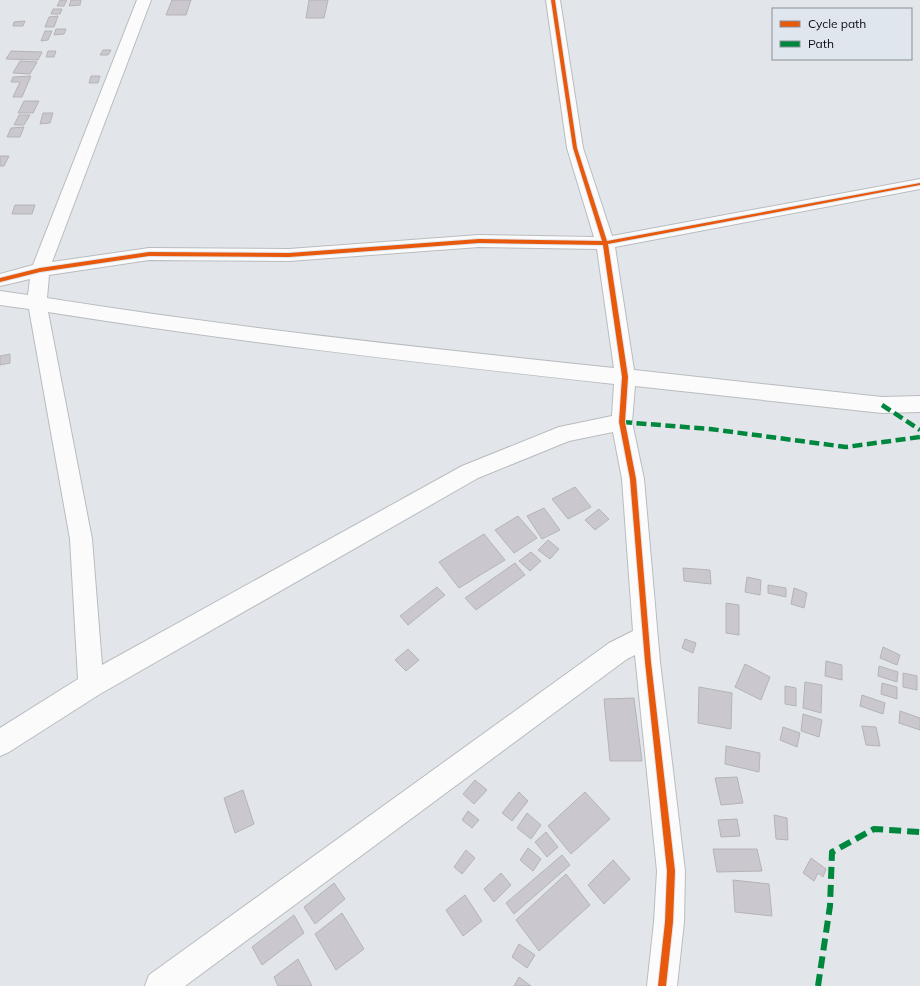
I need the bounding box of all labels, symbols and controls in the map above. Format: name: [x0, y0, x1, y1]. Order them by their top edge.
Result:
legend: [772, 8, 912, 60]
text: Cycle path: [808, 16, 866, 31]
text: Path: [808, 36, 834, 51]

